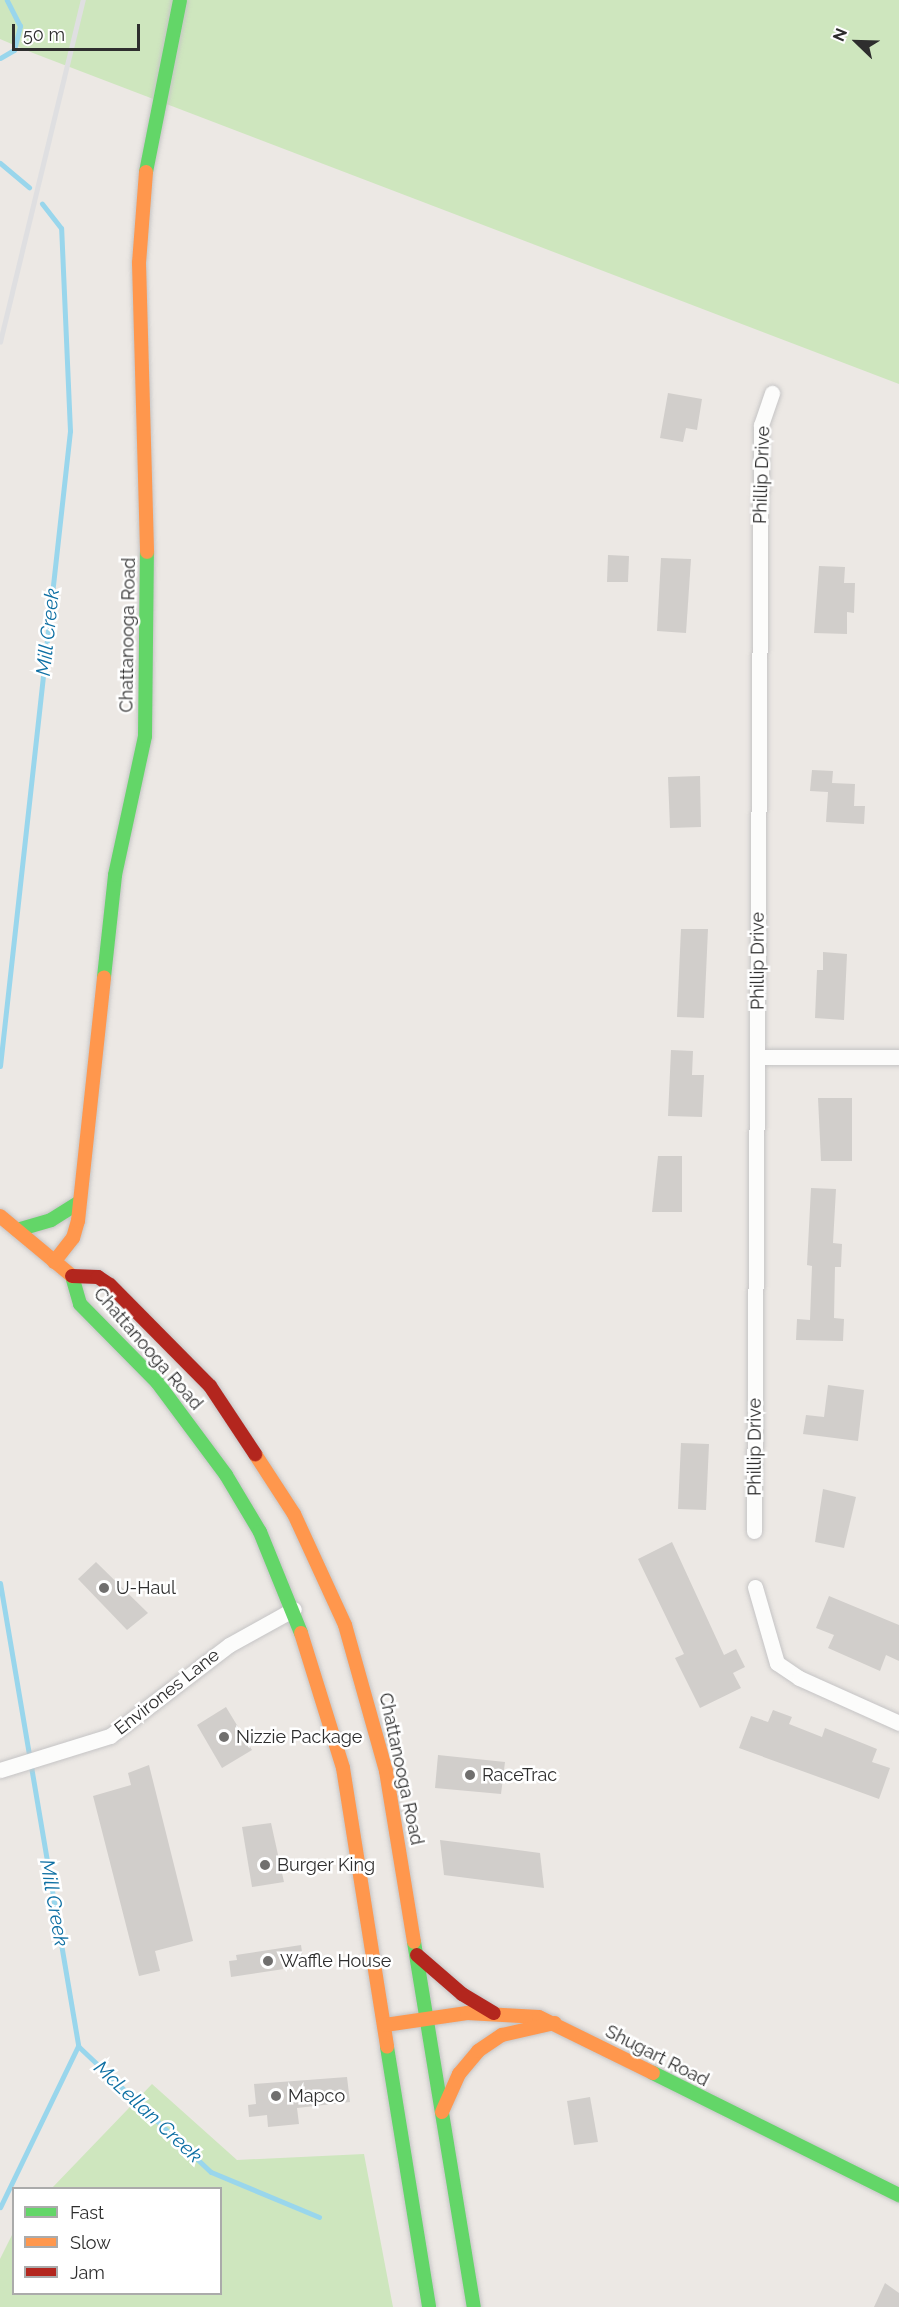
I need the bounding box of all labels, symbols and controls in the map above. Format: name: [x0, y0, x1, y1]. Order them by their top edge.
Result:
scale bar: [15, 12, 142, 50]
north arrow: [827, 12, 887, 72]
text: 50 m: [23, 24, 65, 45]
text: N: [829, 25, 851, 44]
street label: Phillip Drive: [749, 426, 775, 524]
street label: Chattanooga Road: [116, 557, 140, 713]
water label: Mill Creek: [31, 587, 65, 677]
street label: Phillip Drive: [747, 912, 769, 1010]
street label: Chattanooga Road: [89, 1283, 207, 1415]
street label: Phillip Drive: [744, 1398, 766, 1496]
place label: U-Haul: [116, 1577, 176, 1599]
marker: U-Haul: [97, 1581, 111, 1595]
street label: Environes Lane: [110, 1644, 224, 1740]
street label: Chattanooga Road: [374, 1691, 428, 1847]
place label: Nizzie Package: [236, 1726, 362, 1748]
marker: Nizzie Package: [217, 1730, 231, 1744]
place label: RaceTrac: [482, 1764, 557, 1786]
marker: RaceTrac: [463, 1768, 477, 1782]
place label: Burger King: [277, 1854, 375, 1876]
water label: Mill Creek: [35, 1857, 73, 1949]
marker: Burger King: [258, 1858, 272, 1872]
place label: Waffle House: [280, 1950, 391, 1972]
marker: Waffle House: [261, 1954, 275, 1968]
street label: Shugart Road: [602, 2021, 712, 2091]
water label: McLellan Creek: [89, 2056, 207, 2168]
place label: Mapco: [288, 2085, 345, 2107]
marker: Mapco: [269, 2089, 283, 2103]
legend: [12, 2187, 222, 2295]
text: Fast: [70, 2202, 104, 2223]
text: Slow: [70, 2232, 111, 2253]
text: Jam: [70, 2262, 105, 2283]

